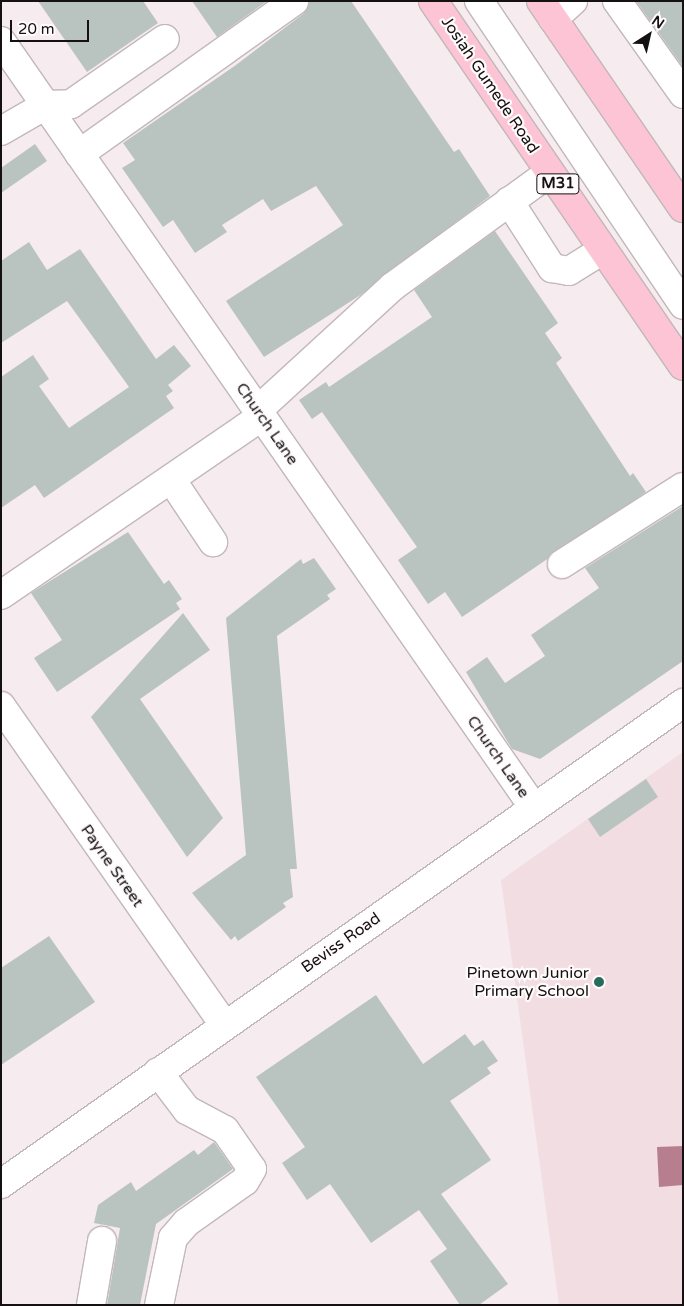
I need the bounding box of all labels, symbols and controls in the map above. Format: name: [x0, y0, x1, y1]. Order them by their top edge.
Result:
scale bar: [12, 10, 91, 42]
north arrow: [624, 10, 674, 60]
text: N: [648, 12, 667, 32]
street label: Josiah Gumede Road: [437, 13, 543, 157]
text: 20 m: [18, 20, 55, 38]
road number: M31: [536, 172, 580, 196]
street label: Church Lane: [232, 379, 302, 469]
street label: Church Lane: [463, 712, 533, 802]
street label: Payne Street: [76, 821, 148, 911]
street label: Beviss Road: [298, 909, 384, 977]
place label: Pinetown Junior Primary School: [467, 963, 589, 1001]
marker: Pinetown Junior Primary School: [593, 976, 605, 988]

